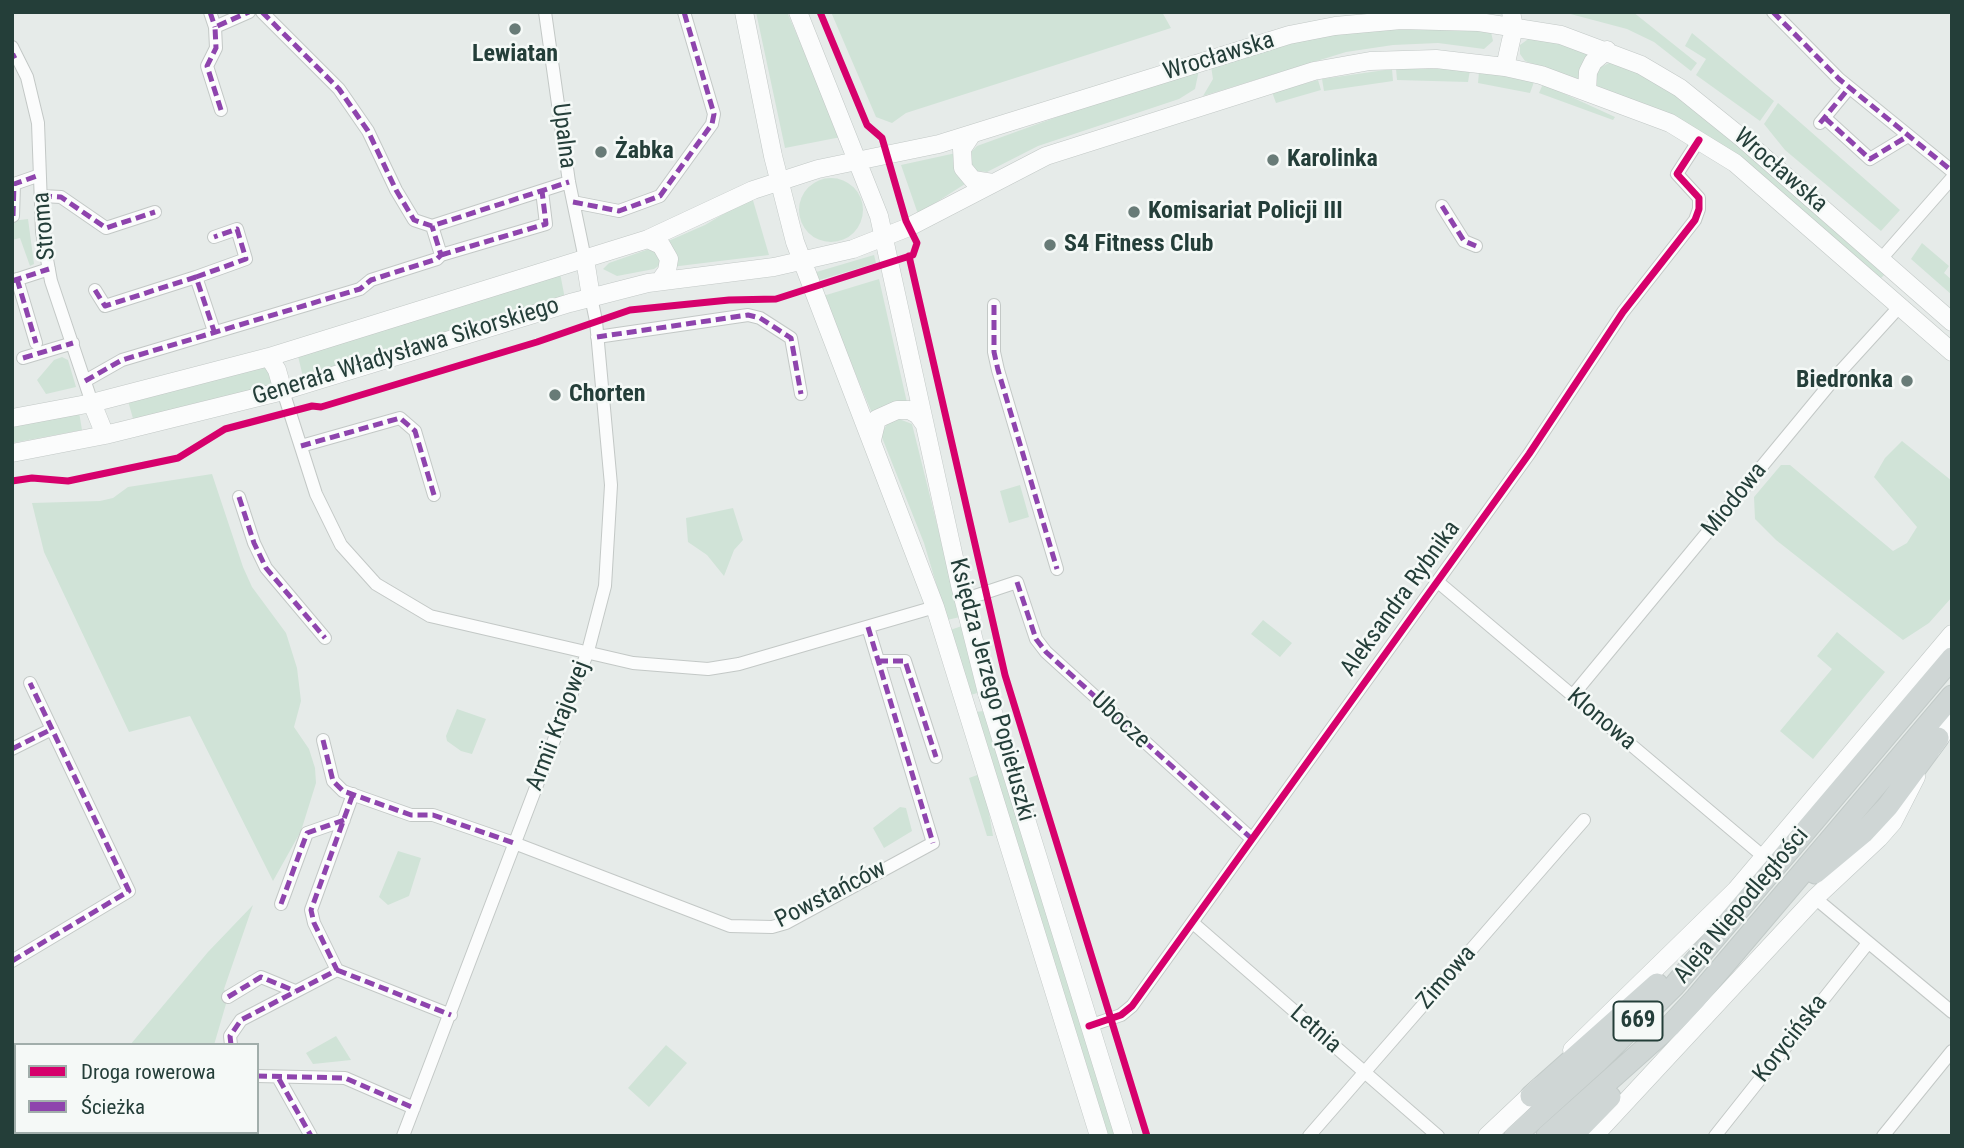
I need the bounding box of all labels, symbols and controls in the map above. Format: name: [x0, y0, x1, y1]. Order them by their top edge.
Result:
marker: Lewiatan: [507, 21, 523, 37]
street label: Wrocławska: [1160, 26, 1278, 88]
place label: Lewiatan: [472, 41, 558, 69]
street label: Upalna: [545, 102, 581, 170]
street label: Wrocławska: [1727, 123, 1833, 219]
place label: Żabka: [615, 138, 674, 166]
marker: Żabka: [593, 144, 609, 160]
place label: Karolinka: [1287, 146, 1378, 174]
marker: Karolinka: [1265, 152, 1281, 168]
street label: Stroma: [28, 191, 62, 261]
place label: Komisariat Policji III: [1148, 198, 1343, 226]
marker: Komisariat Policji III: [1126, 204, 1142, 220]
place label: S4 Fitness Club: [1064, 231, 1213, 259]
marker: S4 Fitness Club: [1042, 237, 1058, 253]
street label: Generała Władysława Sikorskiego: [249, 292, 563, 412]
place label: Biedronka: [1796, 367, 1893, 395]
marker: Biedronka: [1899, 373, 1915, 389]
place label: Chorten: [569, 381, 646, 409]
marker: Chorten: [547, 387, 563, 403]
street label: Miodowa: [1697, 457, 1773, 543]
street label: Aleksandra Rybnika: [1335, 516, 1467, 682]
street label: Księdza Jerzego Popiełuszki: [942, 556, 1040, 824]
street label: Armii Krajowej: [521, 657, 597, 795]
street label: Klonowa: [1561, 683, 1641, 757]
street label: Ubocze: [1085, 687, 1155, 755]
street label: Aleja Niepodległości: [1668, 822, 1816, 990]
street label: Powstańców: [771, 855, 891, 935]
street label: Zimowa: [1411, 940, 1483, 1016]
street label: Korycińska: [1748, 989, 1834, 1089]
street label: Letnia: [1284, 1000, 1346, 1060]
road number: 669: [1614, 1002, 1662, 1040]
legend: [14, 1043, 259, 1134]
text: Droga rowerowa: [81, 1060, 216, 1084]
text: Ścieżka: [81, 1095, 145, 1119]

